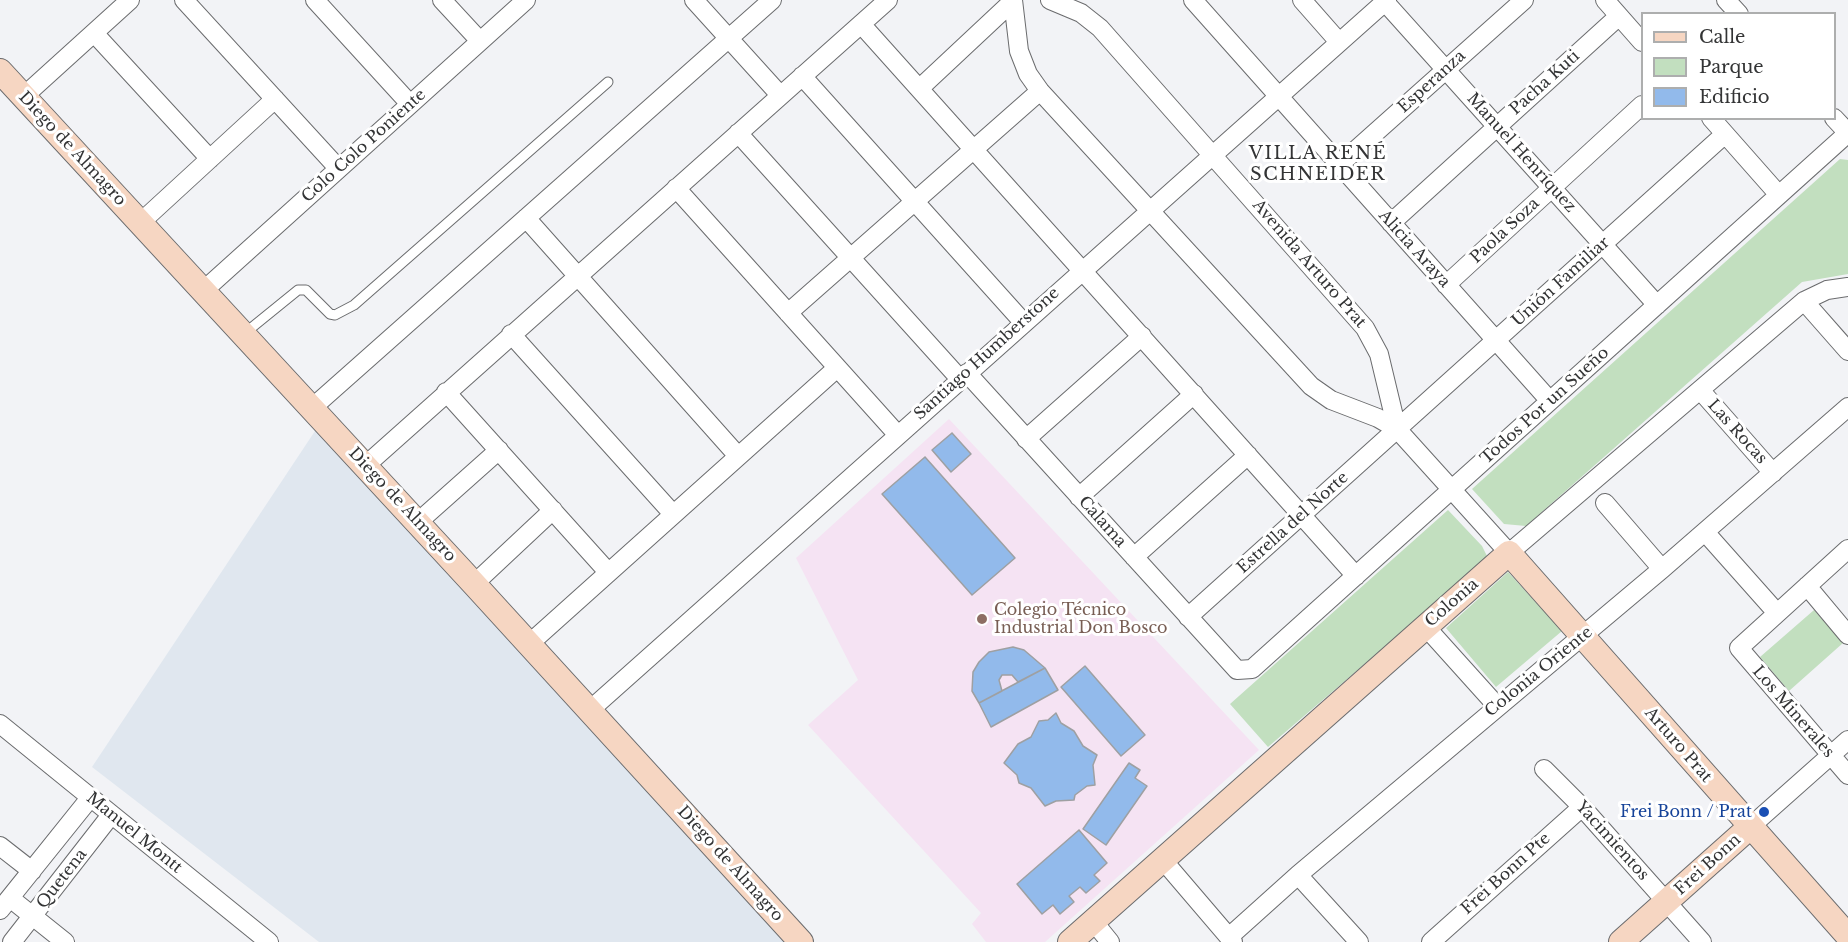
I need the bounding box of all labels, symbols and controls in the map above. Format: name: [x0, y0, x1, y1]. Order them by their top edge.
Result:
legend: [1641, 12, 1836, 120]
text: Calle: [1699, 26, 1745, 48]
street label: Esperanza: [1394, 47, 1470, 117]
street label: Pacha Kuti: [1506, 47, 1584, 119]
text: Parque: [1699, 56, 1764, 78]
street label: Colo Colo Poniente: [298, 85, 430, 207]
text: Edificio: [1699, 86, 1770, 108]
street label: Diego de Almagro: [14, 88, 130, 210]
street label: Manuel Henríquez: [1462, 89, 1580, 217]
district label: VILLA RENÉ SCHNEIDER: [1249, 143, 1387, 186]
street label: Paola Soza: [1467, 194, 1543, 268]
street label: Avenida Arturo Prat: [1248, 196, 1370, 332]
street label: Alicia Araya: [1374, 206, 1454, 292]
street label: Unión Familiar: [1508, 233, 1614, 331]
street label: Santiago Humberstone: [910, 284, 1064, 424]
street label: Todos Por un Sueño: [1477, 343, 1613, 469]
street label: Las Rocas: [1703, 396, 1771, 468]
street label: Diego de Almagro: [344, 444, 460, 566]
street label: Estrella del Norte: [1234, 468, 1352, 578]
street label: Calama: [1074, 493, 1130, 551]
street label: Colonia: [1421, 575, 1483, 631]
place label: Colegio Técnico Industrial Don Bosco: [994, 600, 1168, 638]
marker: Colegio Técnico Industrial Don Bosco: [975, 612, 989, 626]
street label: Colonia Oriente: [1481, 623, 1597, 721]
street label: Los Minerales: [1748, 662, 1838, 762]
street label: Arturo Prat: [1640, 704, 1716, 786]
street label: Manuel Montt: [82, 789, 186, 877]
street label: Yacimientos: [1572, 798, 1652, 884]
street label: Diego de Almagro: [673, 802, 787, 926]
place label: Frei Bonn / Prat: [1620, 802, 1752, 822]
marker: Frei Bonn / Prat: [1757, 805, 1771, 819]
street label: Frei Bonn Pte: [1458, 829, 1554, 919]
street label: Frei Bonn: [1671, 830, 1745, 900]
street label: Quetena: [33, 845, 91, 913]

